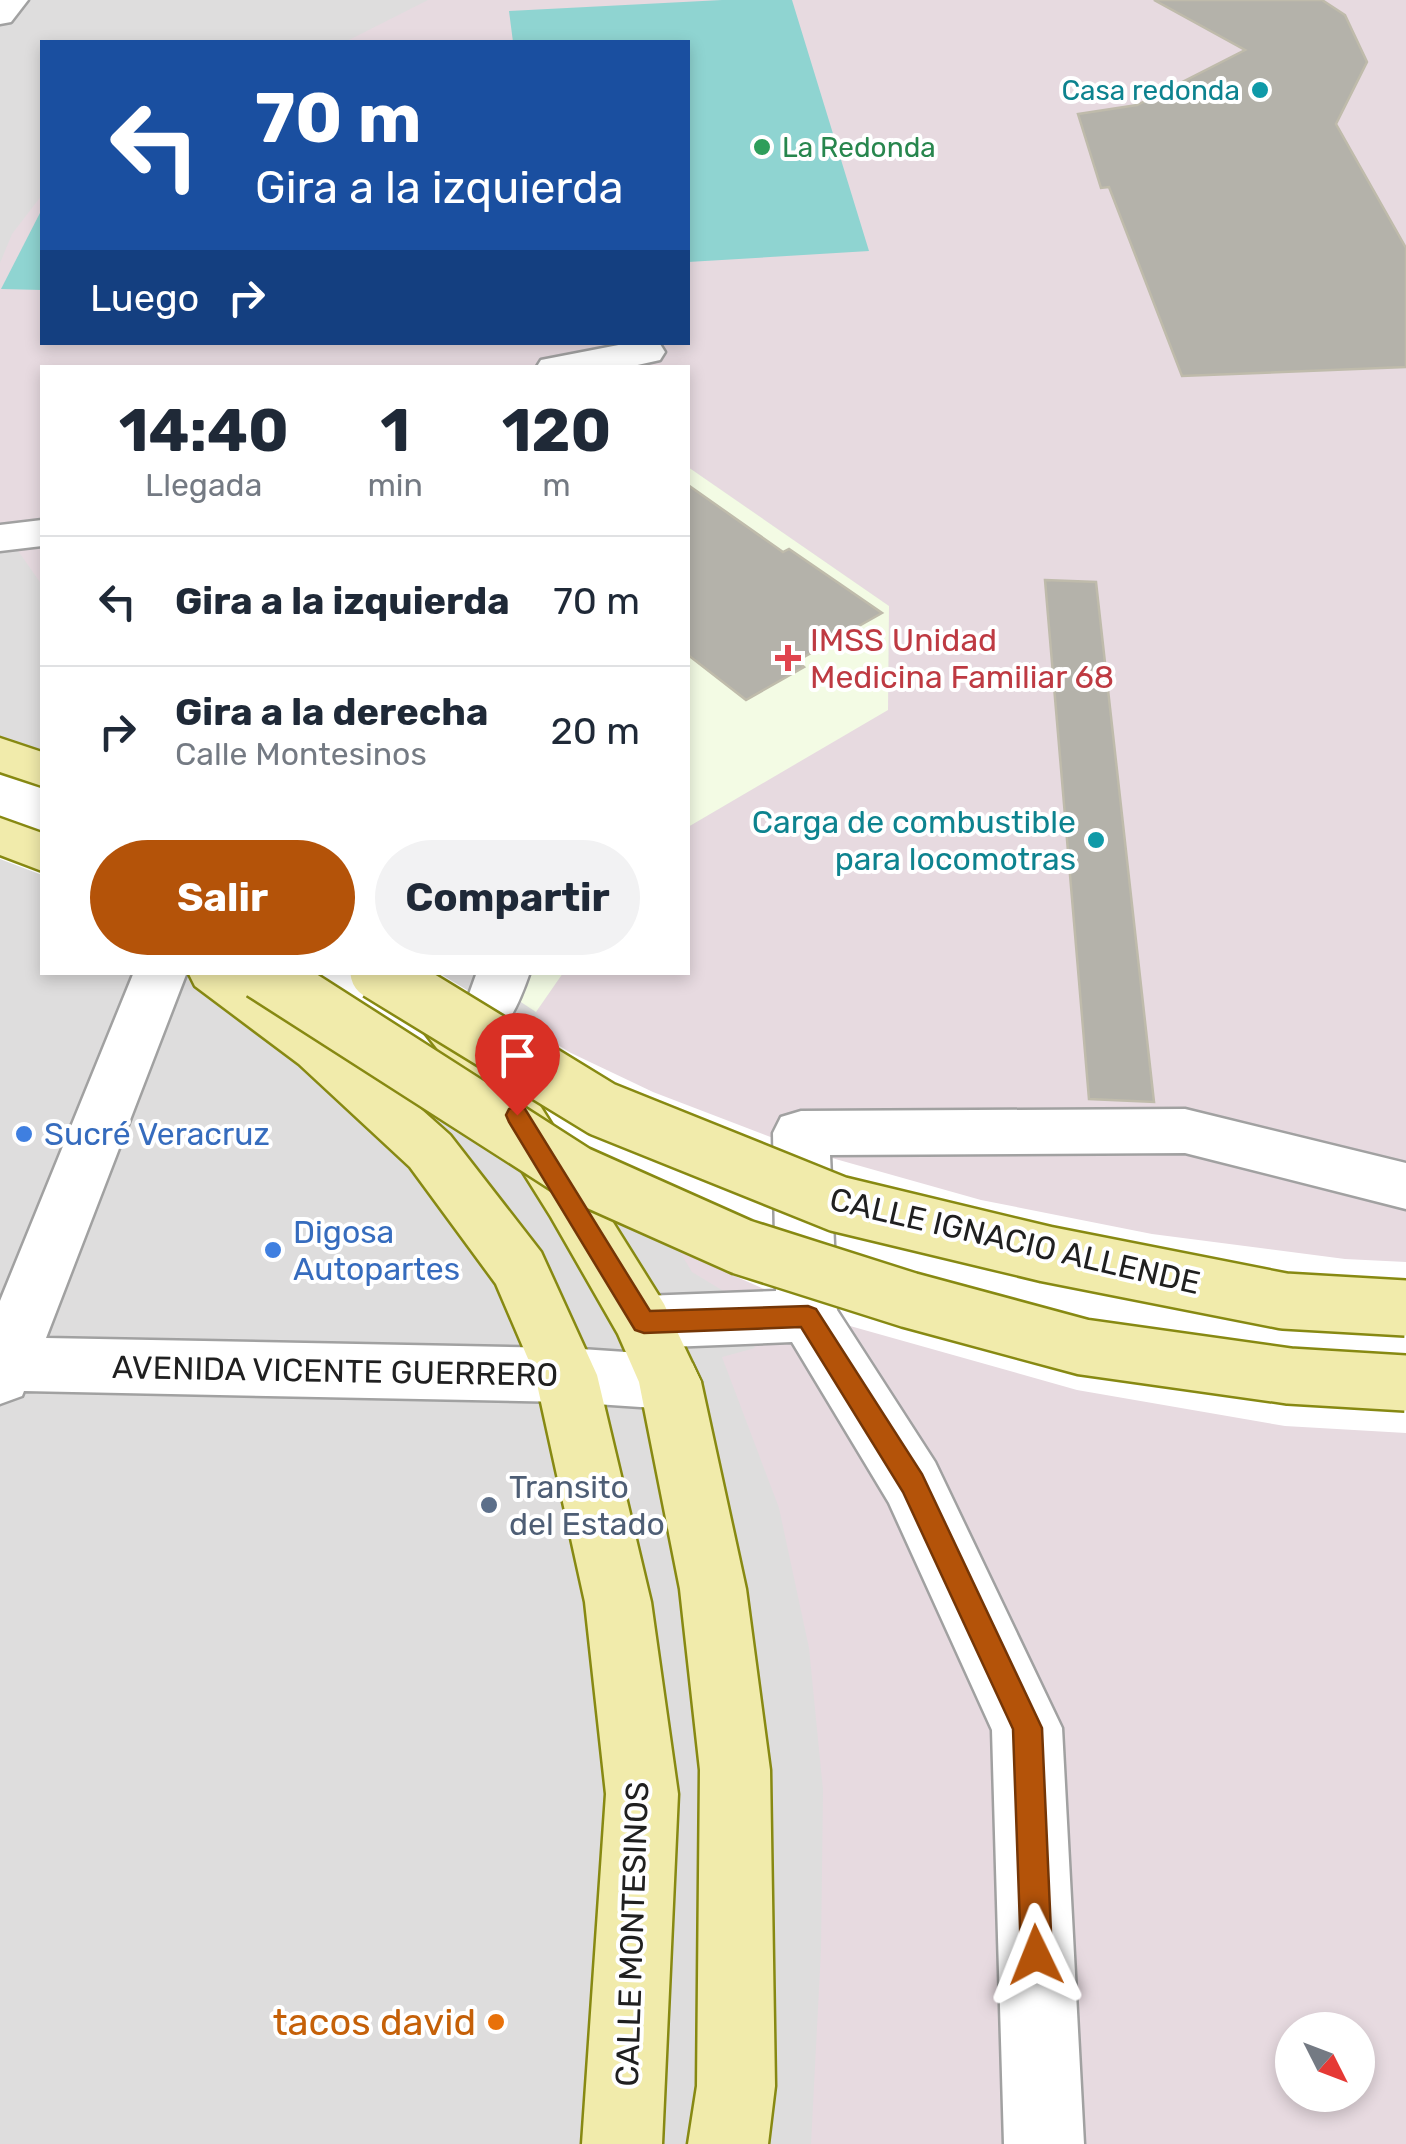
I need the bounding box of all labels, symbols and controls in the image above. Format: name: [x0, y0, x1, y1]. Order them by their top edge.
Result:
place label: Casa redonda: [1061, 74, 1240, 107]
text: 70 m: [255, 77, 422, 160]
marker: Casa redonda: [1249, 79, 1271, 101]
icon: left: [90, 80, 220, 210]
place label: La Redonda: [782, 131, 936, 164]
marker: La Redonda: [751, 136, 773, 158]
text: Gira a la izquierda: [255, 161, 624, 214]
icon: right: [219, 270, 274, 325]
text: Luego: [90, 275, 199, 321]
text: 14:40: [119, 395, 289, 466]
text: 1: [380, 395, 410, 466]
text: 120: [502, 395, 611, 466]
text: Llegada: [145, 466, 262, 504]
text: min: [367, 466, 423, 504]
text: m: [542, 466, 571, 504]
icon: left: [90, 574, 145, 629]
text: Gira a la izquierda: [175, 578, 510, 624]
text: 70 m: [553, 578, 640, 624]
place label: IMSS Unidad Medicina Familiar 68: [810, 621, 1114, 696]
marker: IMSS Unidad Medicina Familiar 68: [775, 645, 801, 671]
text: Gira a la derecha: [175, 689, 488, 735]
icon: right: [90, 704, 145, 759]
text: 20 m: [550, 708, 640, 754]
text: Calle Montesinos: [175, 735, 427, 773]
place label: Carga de combustible para locomotras: [752, 803, 1076, 878]
marker: Carga de combustible para locomotras: [1085, 829, 1107, 851]
button: Salir: [90, 840, 355, 955]
button: Compartir: [375, 840, 640, 955]
pin: [475, 1013, 560, 1116]
icon: arrive: [490, 1028, 545, 1083]
place label: Sucré Veracruz: [44, 1115, 270, 1153]
marker: Sucré Veracruz: [13, 1123, 35, 1145]
street label: CALLE IGNACIO ALLENDE: [826, 1180, 1204, 1302]
place label: Digosa Autopartes: [293, 1213, 460, 1288]
marker: Digosa Autopartes: [262, 1239, 284, 1261]
street label: AVENIDA VICENTE GUERRERO: [112, 1348, 558, 1394]
place label: Transito del Estado: [509, 1468, 665, 1543]
marker: Transito del Estado: [478, 1494, 500, 1516]
street label: CALLE MONTESINOS: [608, 1781, 656, 2087]
position arrow: [984, 1903, 1088, 2007]
place label: tacos david: [273, 1999, 476, 2045]
marker: tacos david: [485, 2011, 507, 2033]
north arrow: [1275, 2012, 1375, 2112]
map controls: [1275, 2012, 1375, 2112]

